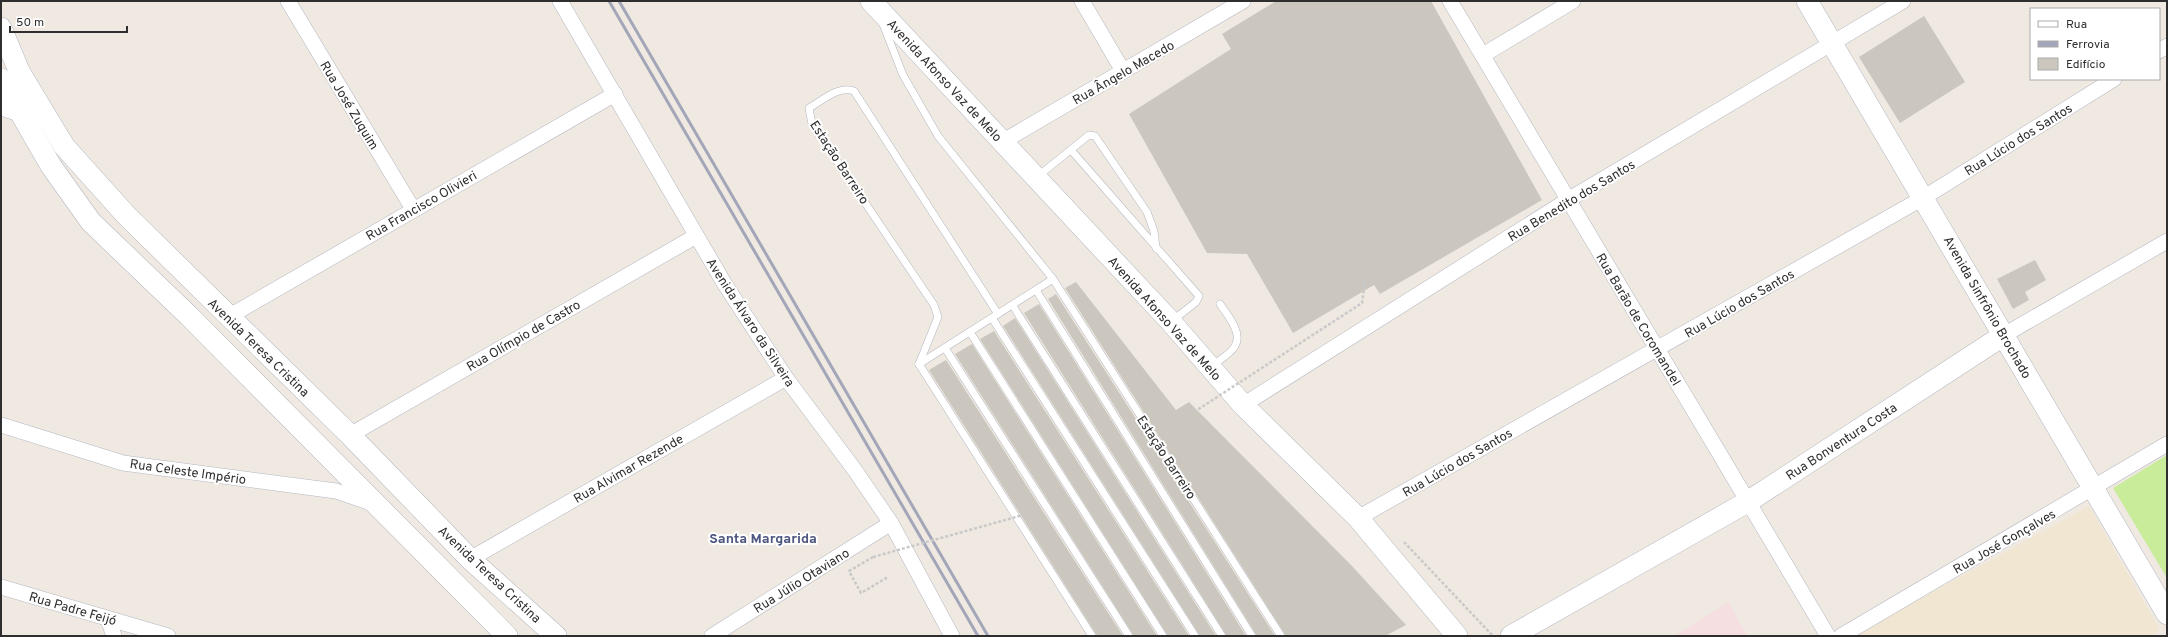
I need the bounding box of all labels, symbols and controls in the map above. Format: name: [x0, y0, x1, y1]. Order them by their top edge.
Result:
scale bar: [10, 8, 127, 34]
legend: [2030, 8, 2160, 80]
text: 50 m: [16, 15, 44, 31]
street label: Avenida Afonso Vaz de Melo: [883, 17, 1005, 146]
text: Rua: [2066, 17, 2087, 33]
street label: Rua Ângelo Macedo: [1069, 36, 1178, 109]
text: Ferrovia: [2066, 37, 2109, 53]
text: Edifício: [2066, 57, 2106, 73]
street label: Rua José Zuquim: [316, 59, 381, 153]
street label: Rua Lúcio dos Santos: [1962, 101, 2076, 180]
street label: Estação Barreiro: [805, 118, 871, 208]
street label: Rua Benedito dos Santos: [1506, 157, 1639, 246]
street label: Rua Francisco Olivieri: [364, 168, 480, 245]
street label: Avenida Sinfrônio Brochado: [1939, 234, 2034, 382]
street label: Rua Barão de Coromandel: [1591, 251, 1683, 389]
street label: Avenida Afonso Vaz de Melo: [1103, 254, 1224, 385]
street label: Avenida Álvaro da Silveira: [702, 255, 799, 390]
street label: Rua Lúcio dos Santos: [1682, 267, 1798, 343]
street label: Avenida Teresa Cristina: [203, 296, 312, 401]
street label: Rua Olímpio de Castro: [464, 298, 584, 376]
street label: Rua Bonventura Costa: [1783, 401, 1901, 485]
street label: Estação Barreiro: [1132, 413, 1198, 503]
street label: Rua Lúcio dos Santos: [1400, 426, 1516, 502]
street label: Rua Alvimar Rezende: [571, 432, 687, 508]
street label: Rua Celeste Império: [129, 457, 247, 489]
street label: Rua José Gonçalves: [1951, 507, 2059, 579]
street label: Avenida Teresa Cristina: [434, 524, 543, 627]
district label: Santa Margarida: [709, 531, 817, 548]
street label: Rua Júlio Otaviano: [751, 546, 853, 618]
street label: Rua Padre Feijó: [27, 590, 118, 630]

